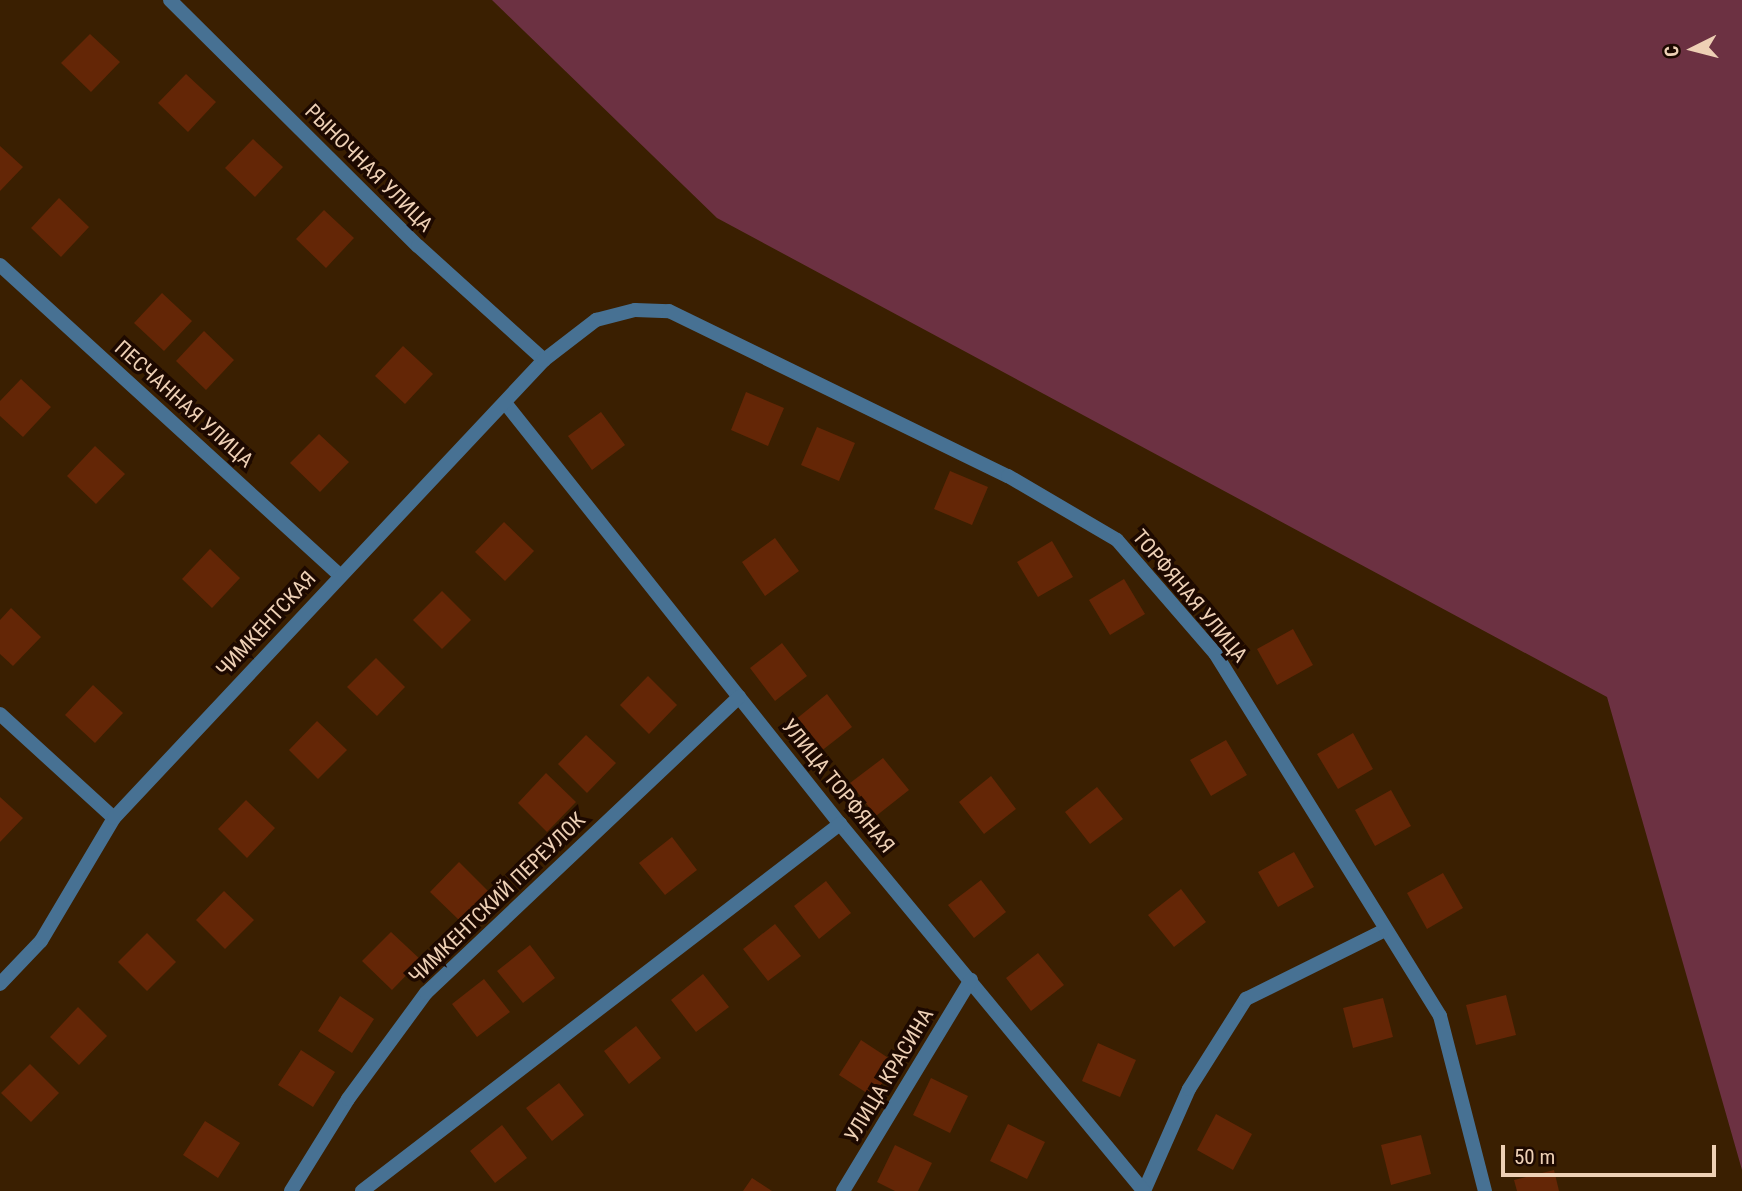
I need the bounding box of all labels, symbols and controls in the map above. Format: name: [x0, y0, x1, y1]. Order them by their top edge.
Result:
north arrow: [1658, 14, 1728, 84]
text: С: [1660, 45, 1684, 58]
street label: РЫНОЧНАЯ УЛИЦА: [300, 99, 438, 237]
street label: ПЕСЧАННАЯ УЛИЦА: [109, 335, 259, 473]
street label: ТОРФЯНАЯ УЛИЦА: [1127, 525, 1253, 667]
street label: ЧИМКЕНТСКАЯ: [211, 566, 321, 682]
street label: УЛИЦА ТОРФЯНАЯ: [776, 714, 900, 858]
street label: ЧИМКЕНТСКИЙ ПЕРЕУЛОК: [404, 807, 590, 989]
street label: УЛИЦА КРАСИНА: [839, 1004, 939, 1146]
scale bar: [1504, 1132, 1719, 1176]
text: 50 m: [1514, 1145, 1555, 1169]

